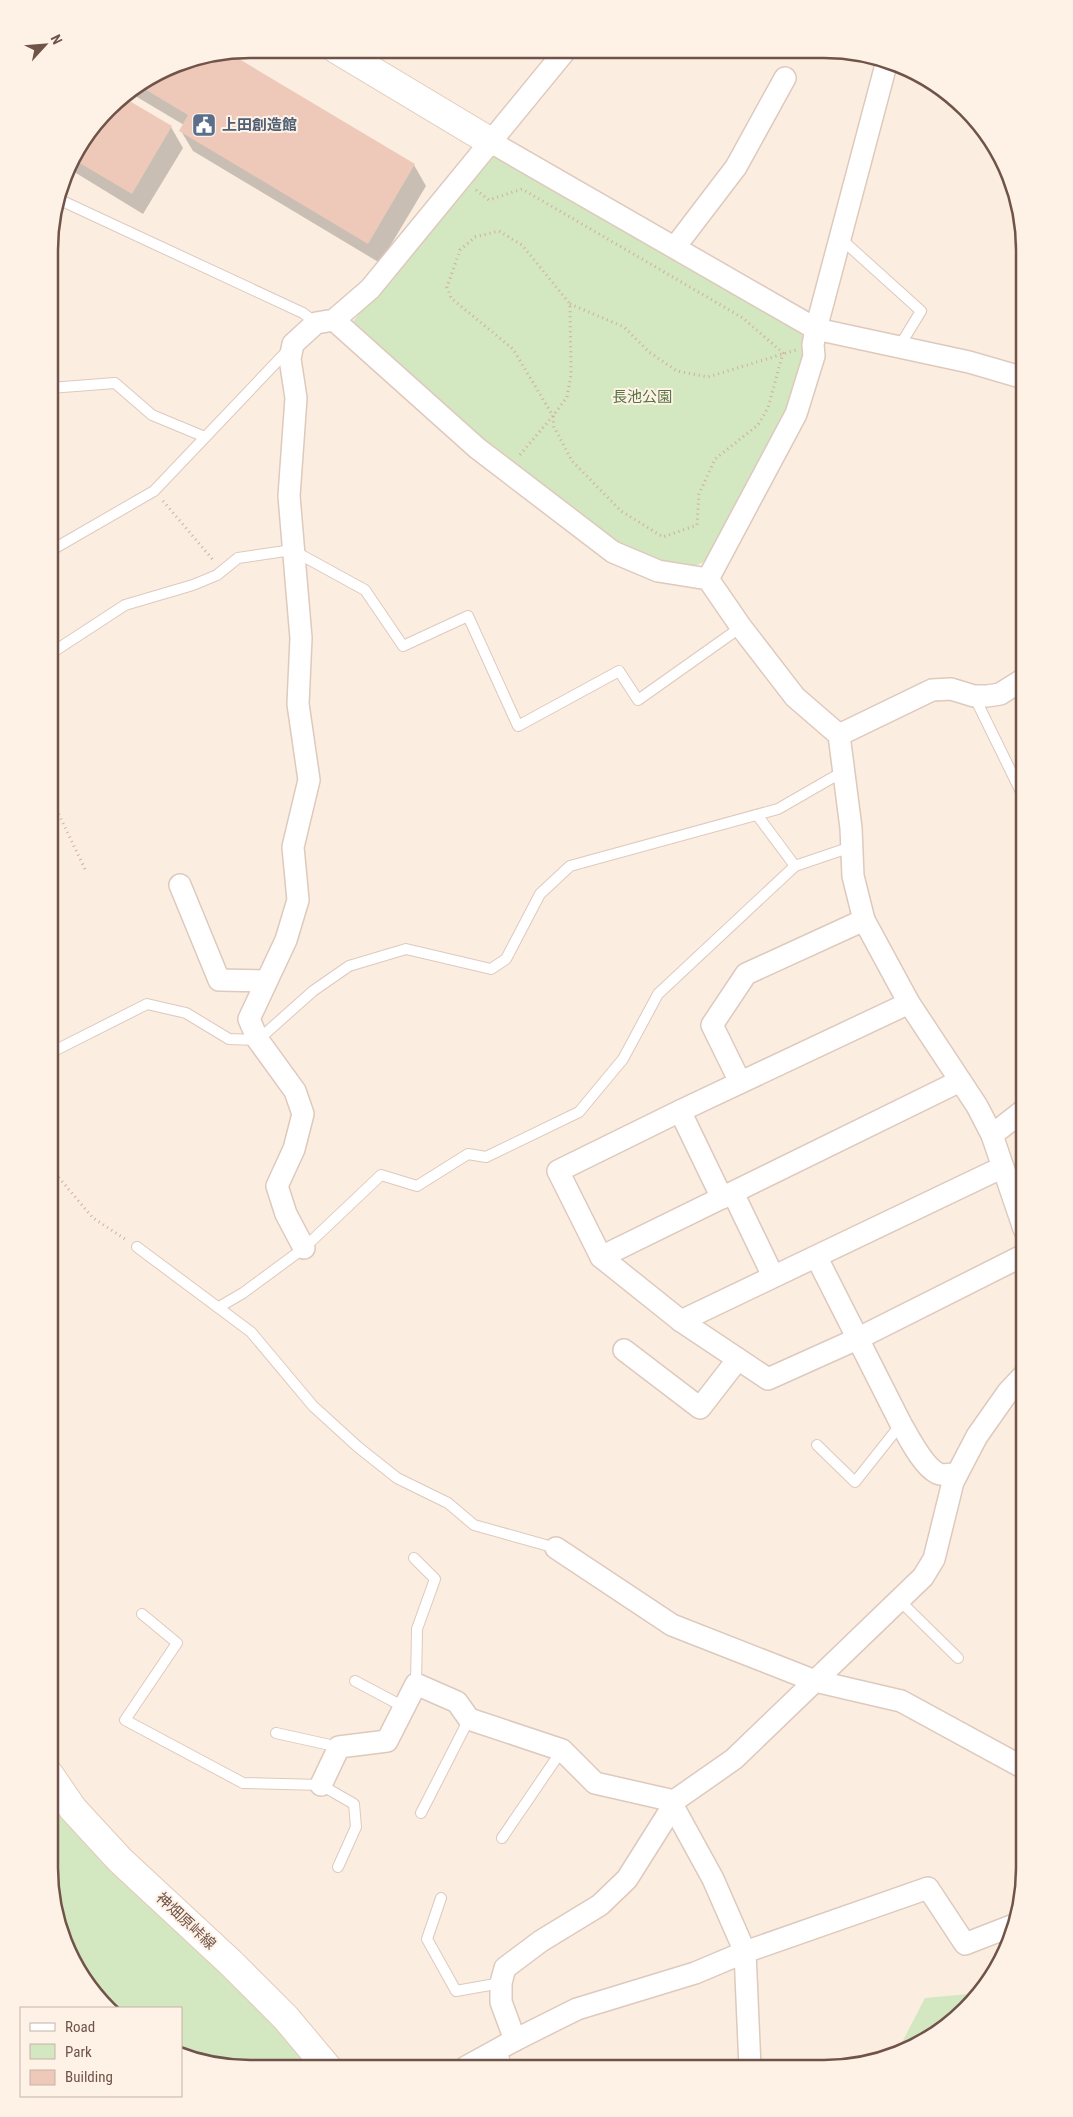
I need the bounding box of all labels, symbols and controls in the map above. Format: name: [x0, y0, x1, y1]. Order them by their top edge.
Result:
north arrow: [20, 20, 70, 70]
text: N: [48, 32, 66, 47]
public building icon: 上田創造館: [191, 112, 217, 138]
place label: 上田創造館: [222, 116, 297, 134]
park label: 長池公園: [612, 388, 672, 406]
street label: 神畑原峠線: [152, 1889, 220, 1953]
legend: [20, 2007, 182, 2097]
text: Road: [65, 2018, 95, 2036]
text: Park: [65, 2043, 92, 2061]
text: Building: [65, 2068, 113, 2086]

